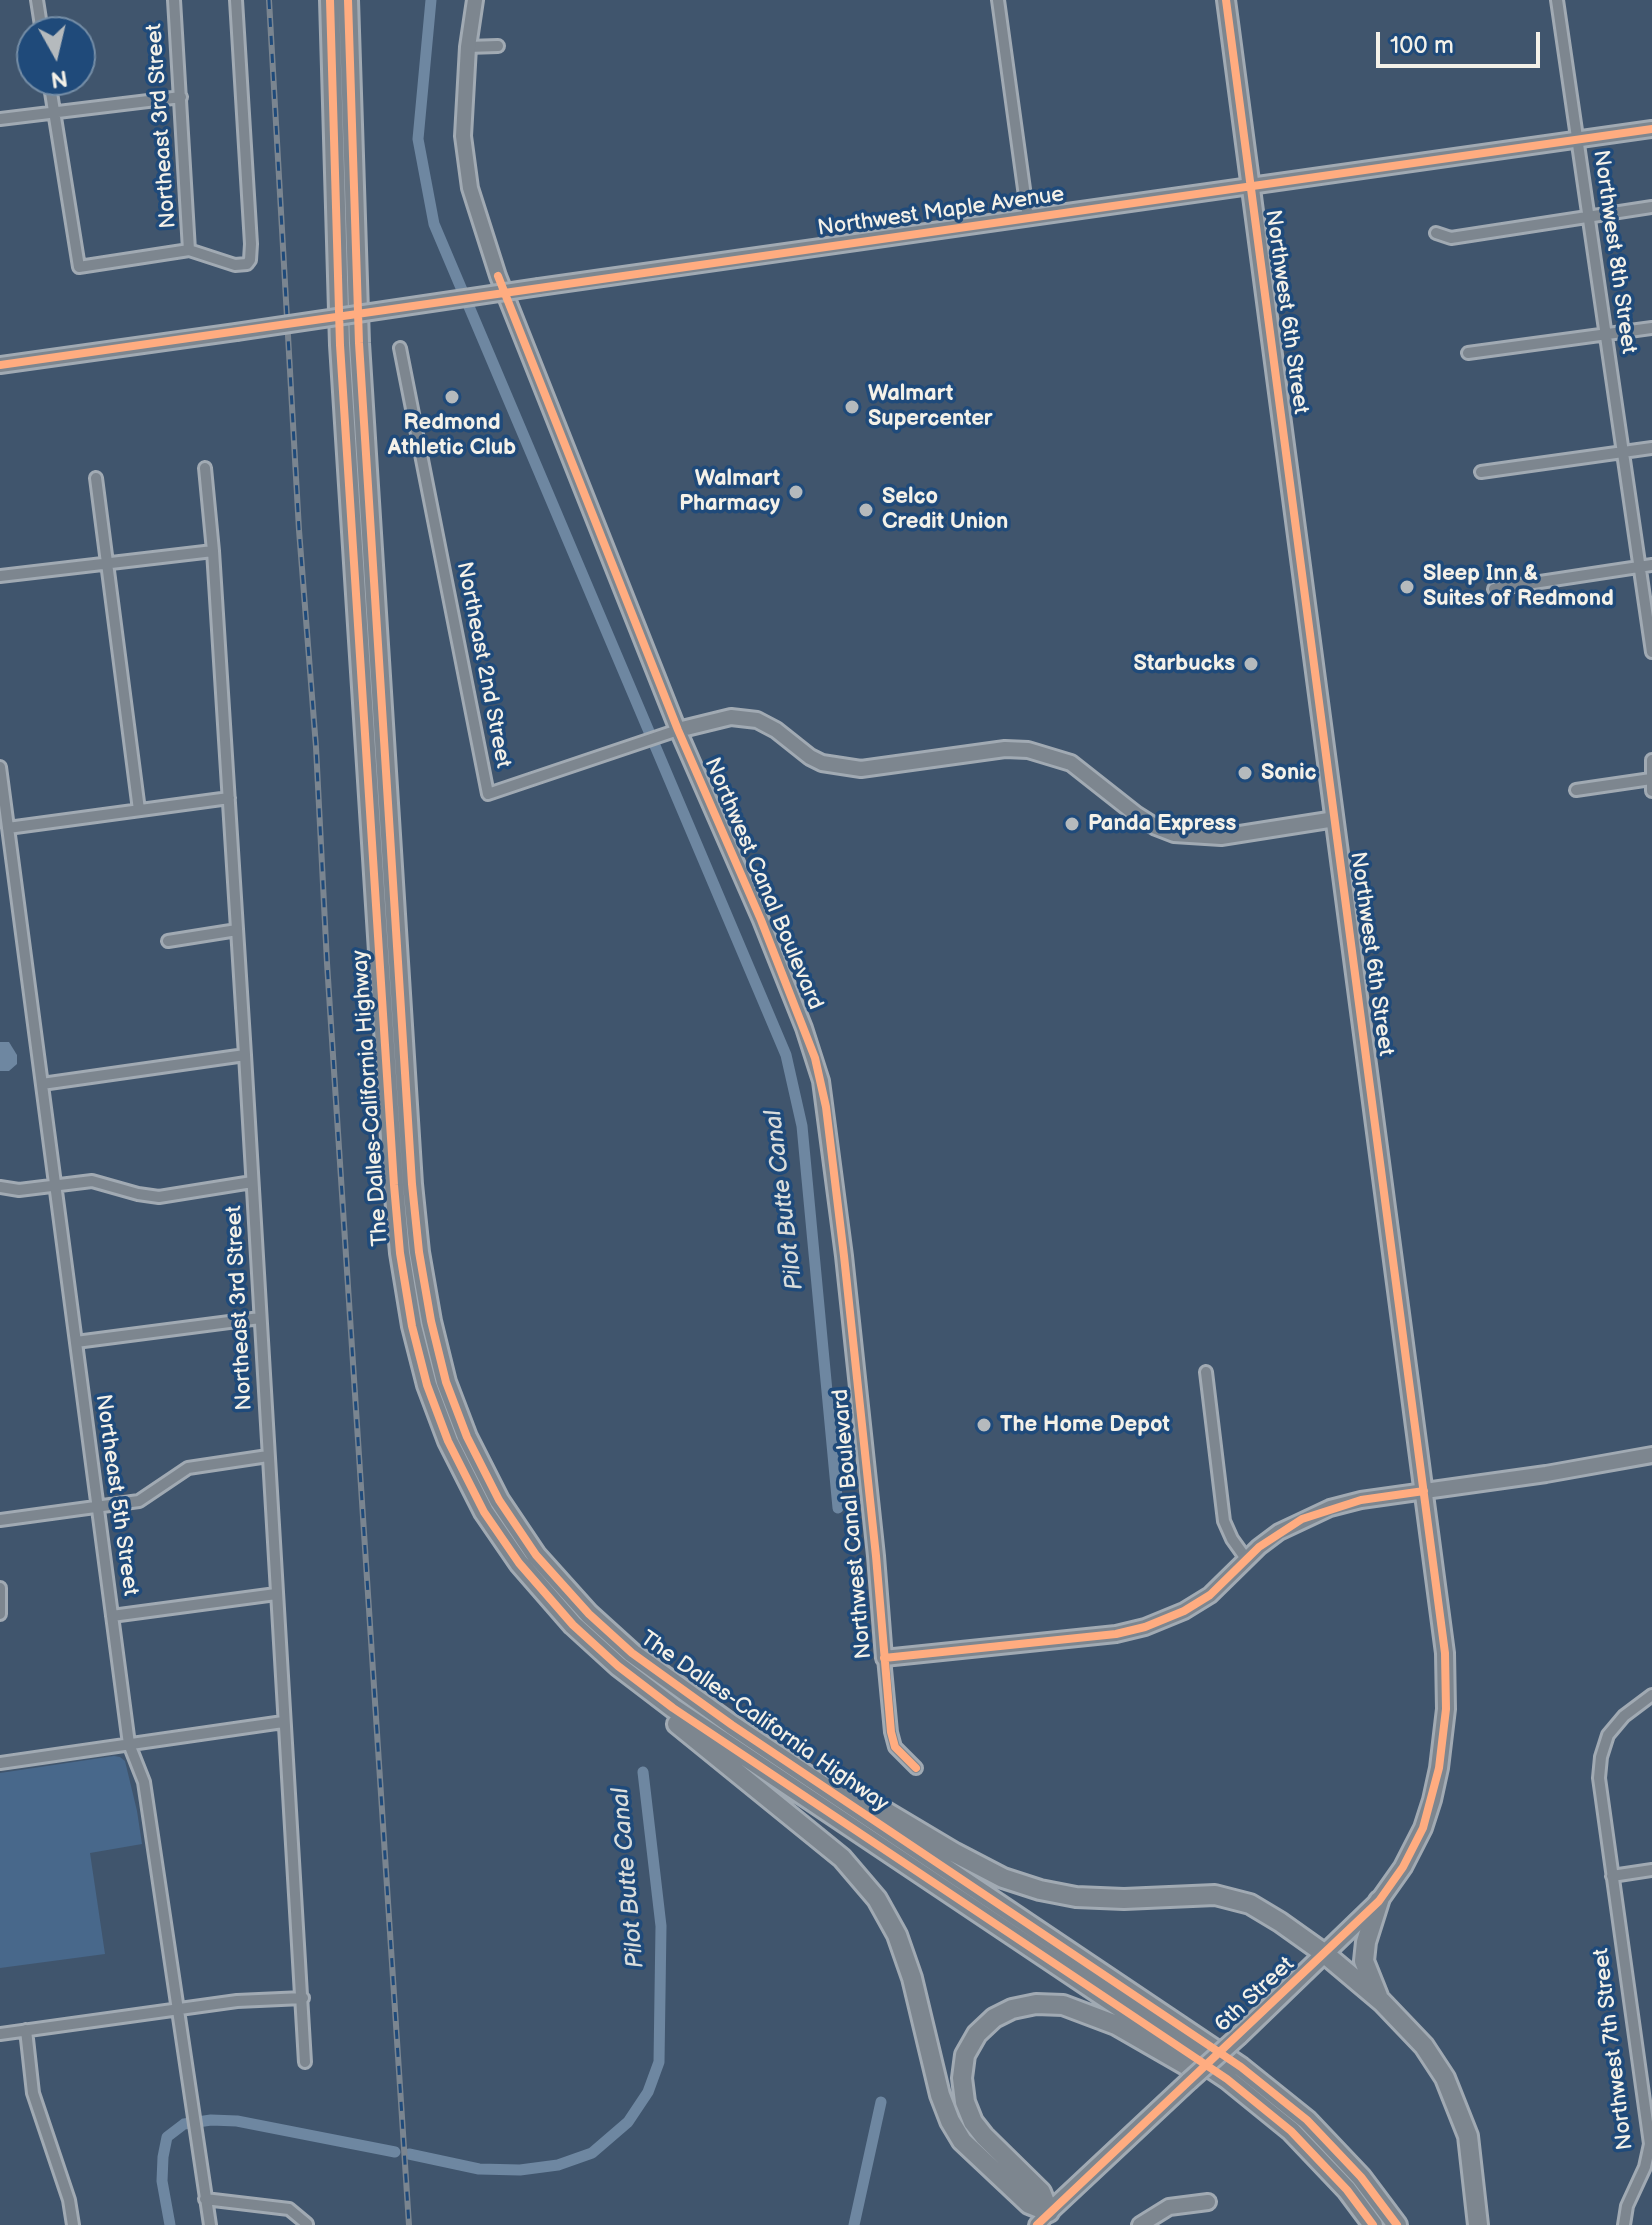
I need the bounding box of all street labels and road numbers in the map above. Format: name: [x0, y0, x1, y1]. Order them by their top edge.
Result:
street label: Northeast 3rd Street: [142, 23, 182, 229]
street label: Northwest 8th Street: [1587, 149, 1641, 355]
street label: Northwest Maple Avenue: [816, 182, 1066, 242]
street label: Northwest 6th Street: [1259, 208, 1313, 416]
street label: Northeast 2nd Street: [450, 560, 516, 770]
street label: Northwest Canal Boulevard: [698, 754, 828, 1014]
street label: Northwest 6th Street: [1344, 850, 1398, 1058]
street label: The Dalles-California Highway: [347, 949, 395, 1247]
street label: Northeast 3rd Street: [221, 1205, 259, 1411]
street label: Northwest Canal Boulevard: [828, 1388, 878, 1660]
street label: Northeast 5th Street: [89, 1393, 143, 1597]
street label: The Dalles-California Highway: [635, 1626, 893, 1818]
street label: Northwest 7th Street: [1589, 1947, 1639, 2151]
street label: 6th Street: [1210, 1952, 1300, 2038]

